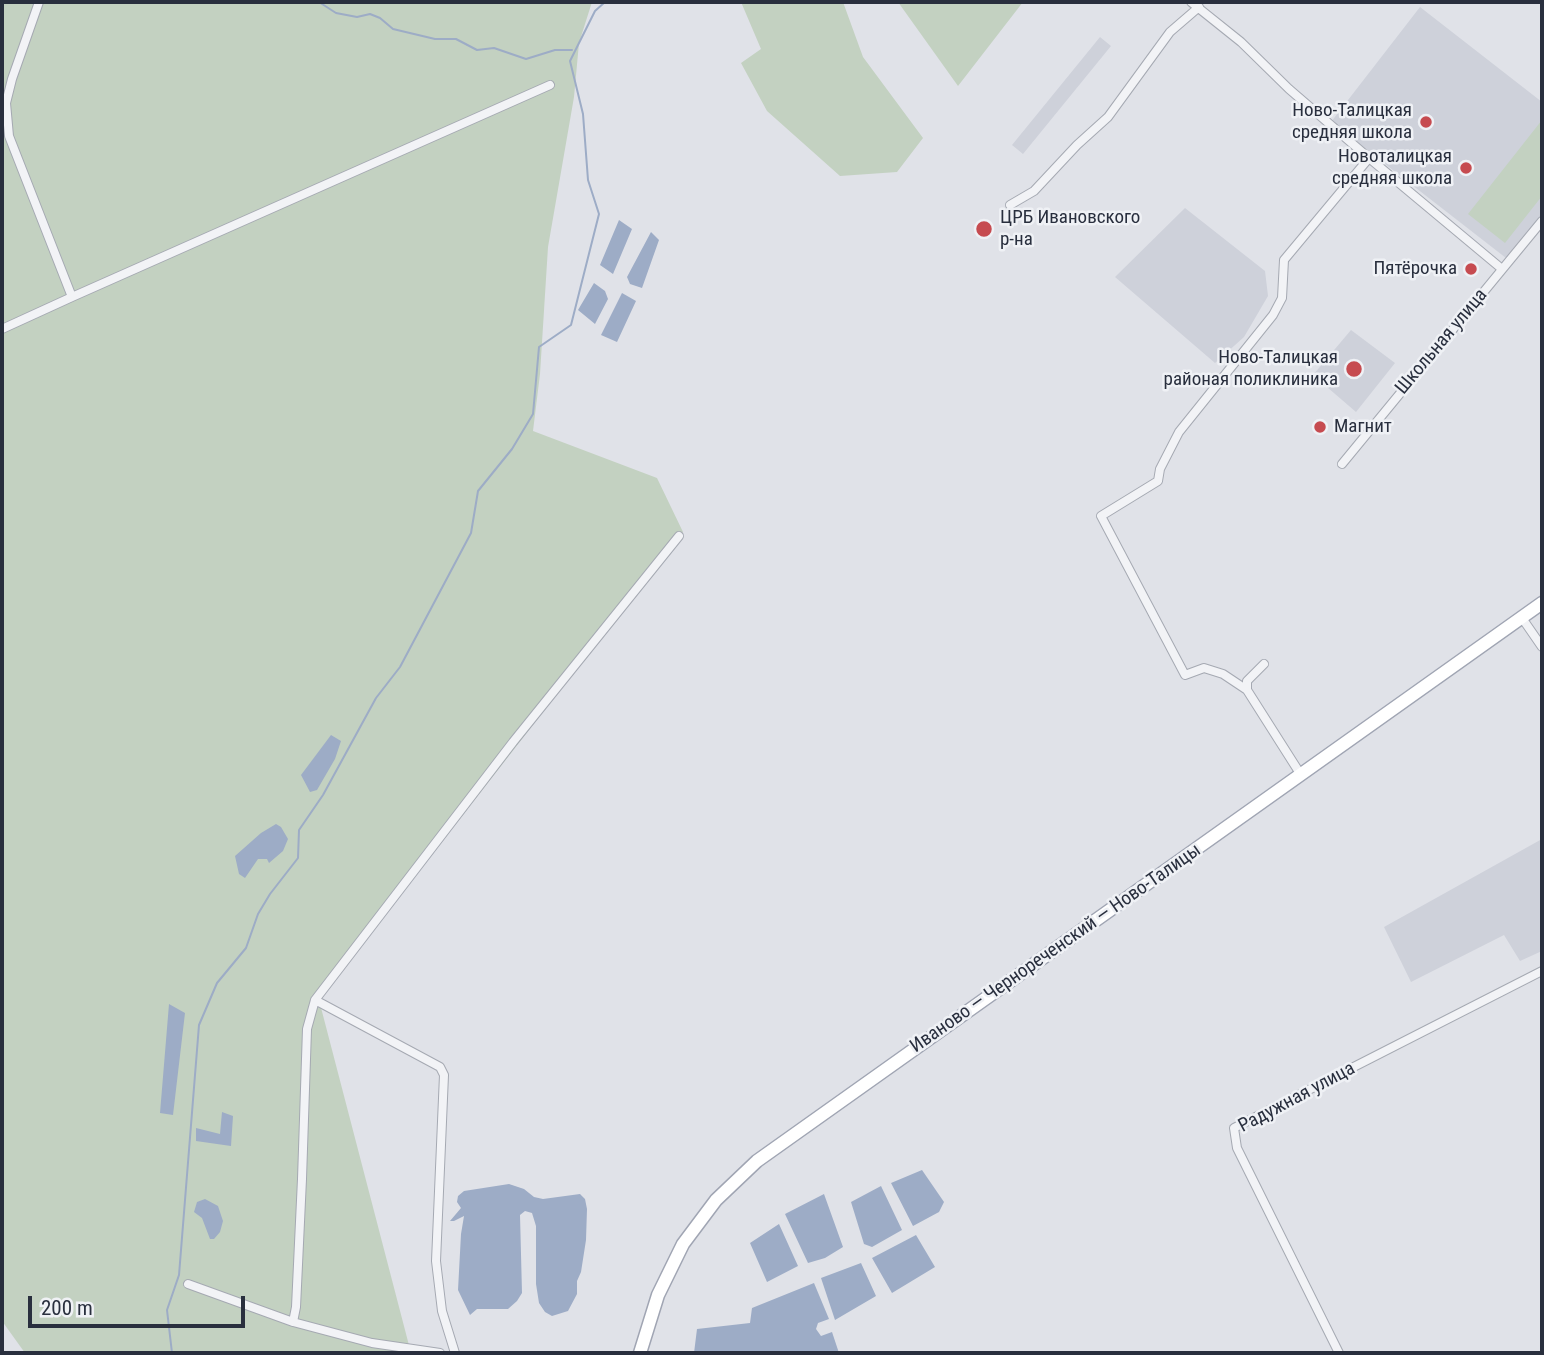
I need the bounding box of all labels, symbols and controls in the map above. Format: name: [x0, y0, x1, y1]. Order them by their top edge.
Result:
place label: Ново-Талицкая средняя школа: [1292, 100, 1412, 144]
marker: Ново-Талицкая средняя школа: [1418, 114, 1434, 130]
place label: Новоталицкая средняя школа: [1332, 146, 1452, 190]
marker: Новоталицкая средняя школа: [1458, 160, 1474, 176]
place label: ЦРБ Ивановского р-на: [1000, 207, 1140, 251]
marker: ЦРБ Ивановского р-на: [974, 219, 994, 239]
place label: Пятёрочка: [1374, 258, 1457, 280]
marker: Пятёрочка: [1463, 261, 1479, 277]
street label: Школьная улица: [1391, 285, 1493, 399]
place label: Ново-Талицкая районая поликлиника: [1164, 347, 1338, 391]
marker: Ново-Талицкая районая поликлиника: [1344, 359, 1364, 379]
place label: Магнит: [1334, 416, 1392, 438]
marker: Магнит: [1312, 419, 1328, 435]
street label: Иваново — Чернореченский — Ново-Талицы: [906, 839, 1206, 1059]
street label: Радужная улица: [1235, 1058, 1359, 1138]
scale bar: [32, 1282, 248, 1326]
text: 200 m: [41, 1296, 93, 1320]

